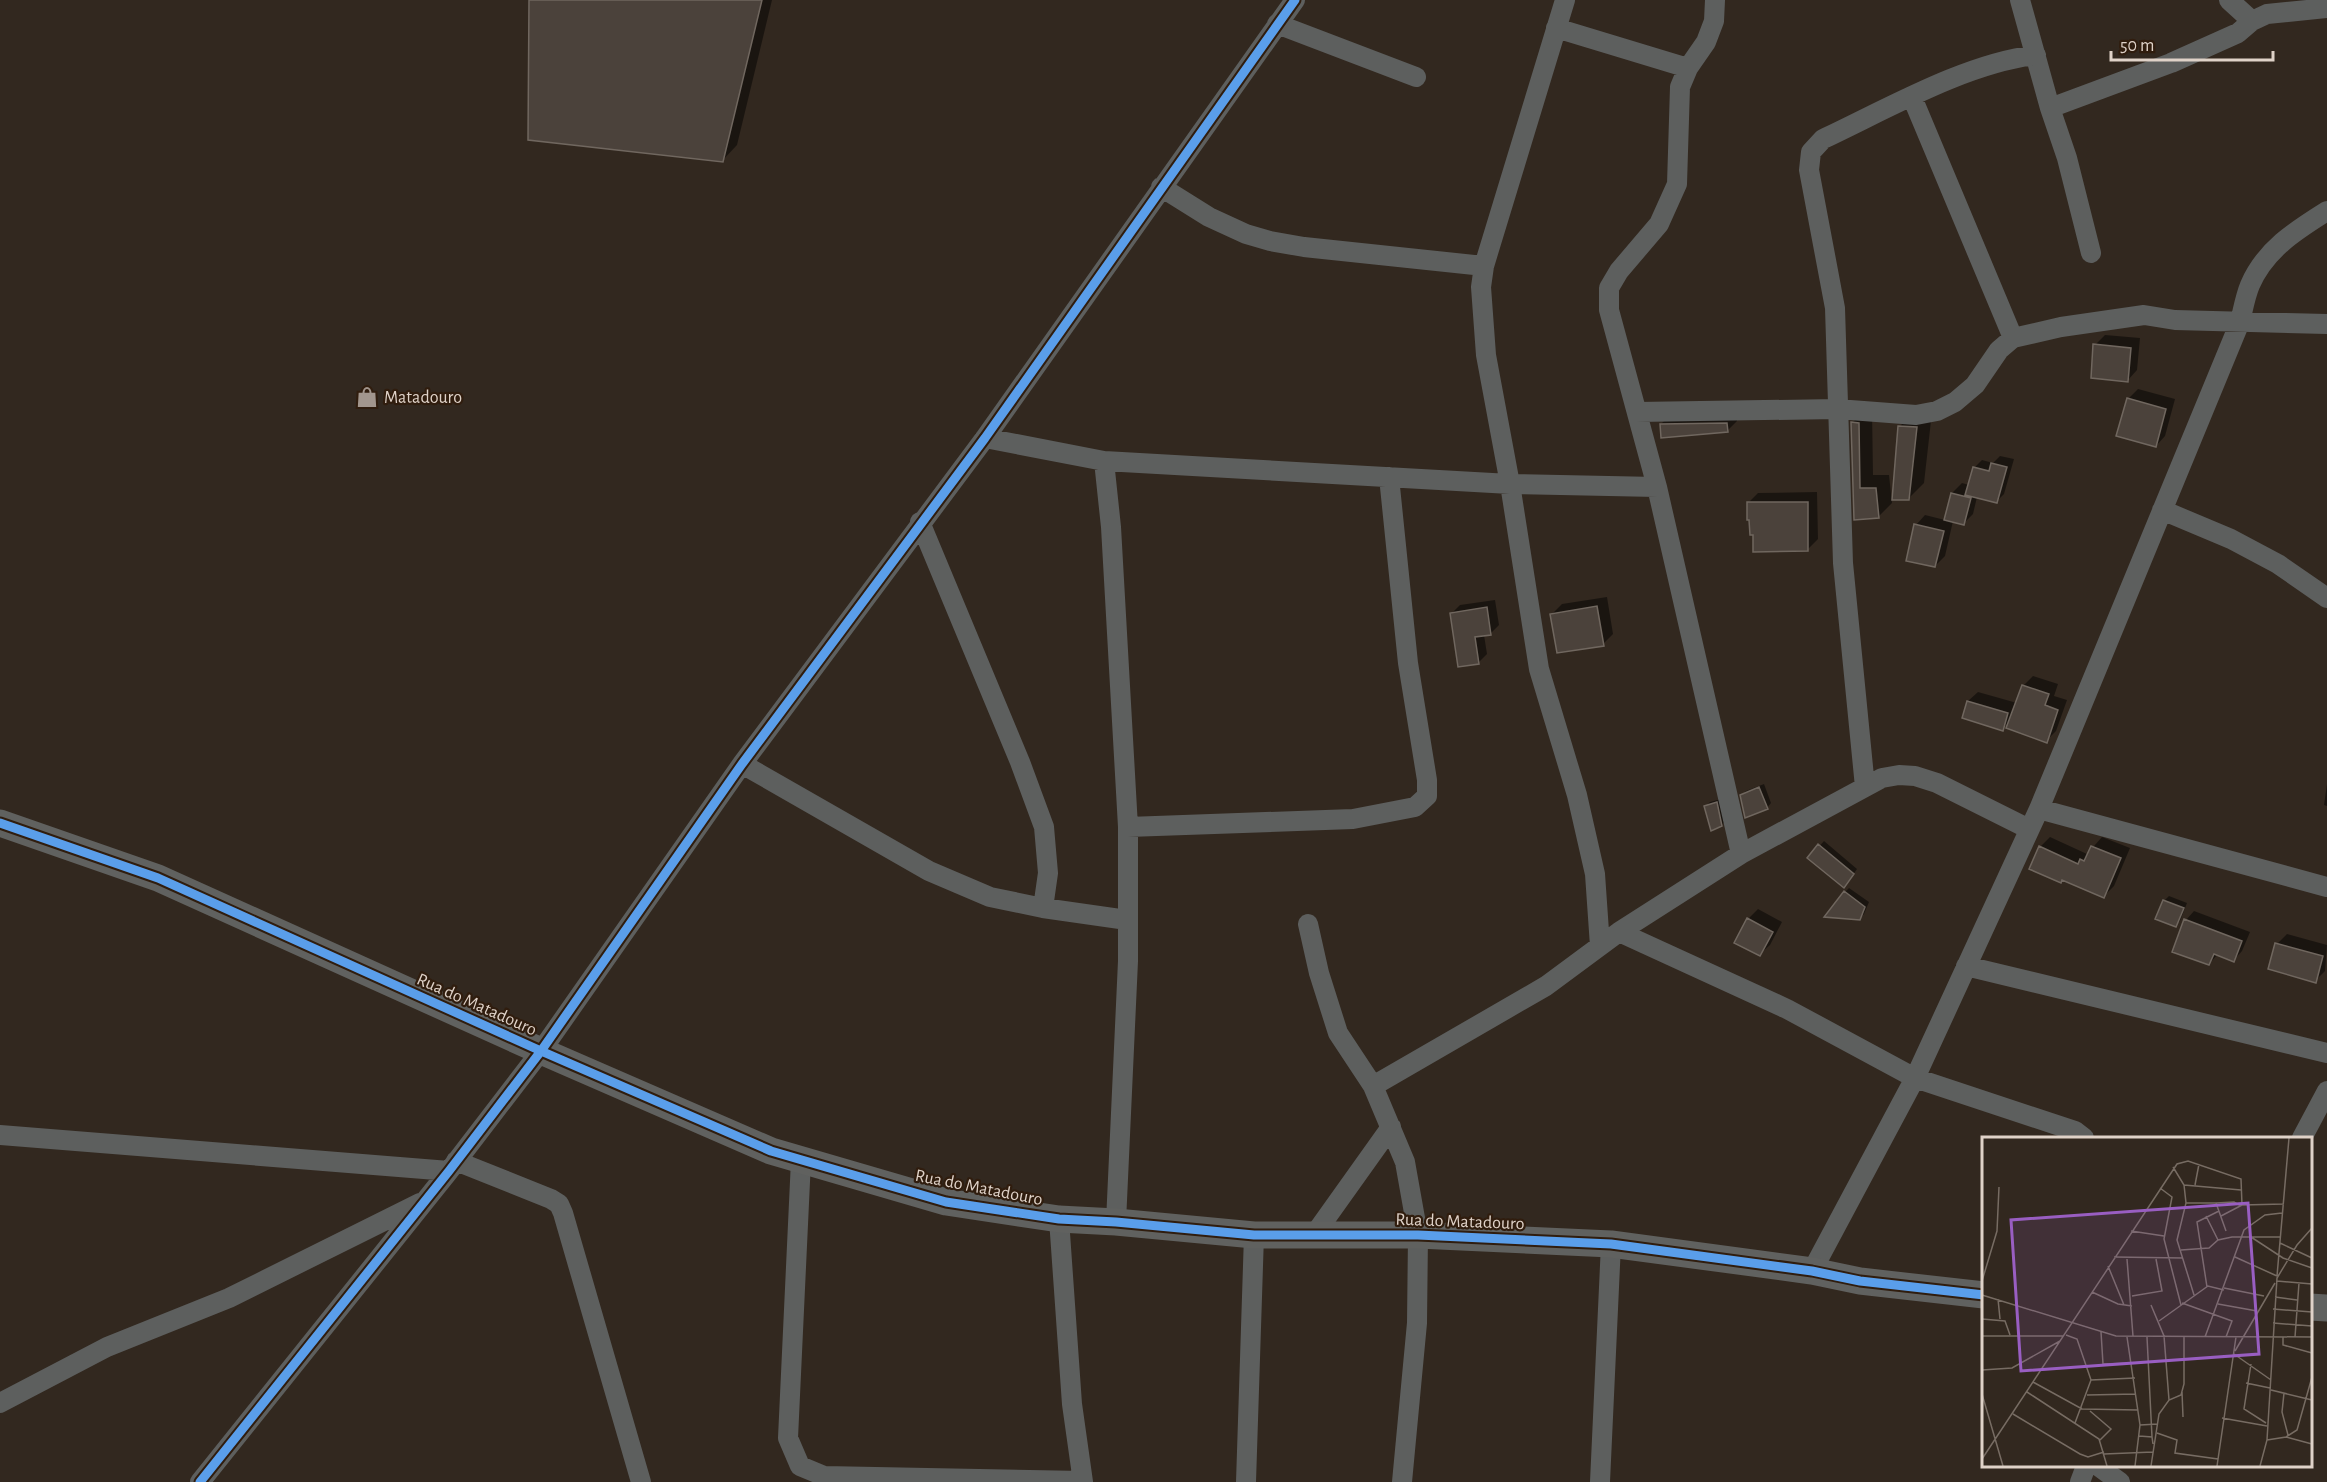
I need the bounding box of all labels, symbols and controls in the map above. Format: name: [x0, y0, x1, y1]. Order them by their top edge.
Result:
scale bar: [2111, 24, 2273, 62]
text: 50 m: [2120, 37, 2154, 55]
shop icon: Matadouro: [355, 385, 379, 409]
place label: Matadouro: [384, 389, 462, 407]
street label: Rua do Matadouro: [414, 970, 540, 1040]
inset map: [1982, 1137, 2312, 1467]
street label: Rua do Matadouro: [914, 1167, 1044, 1209]
street label: Rua do Matadouro: [1395, 1211, 1525, 1233]

